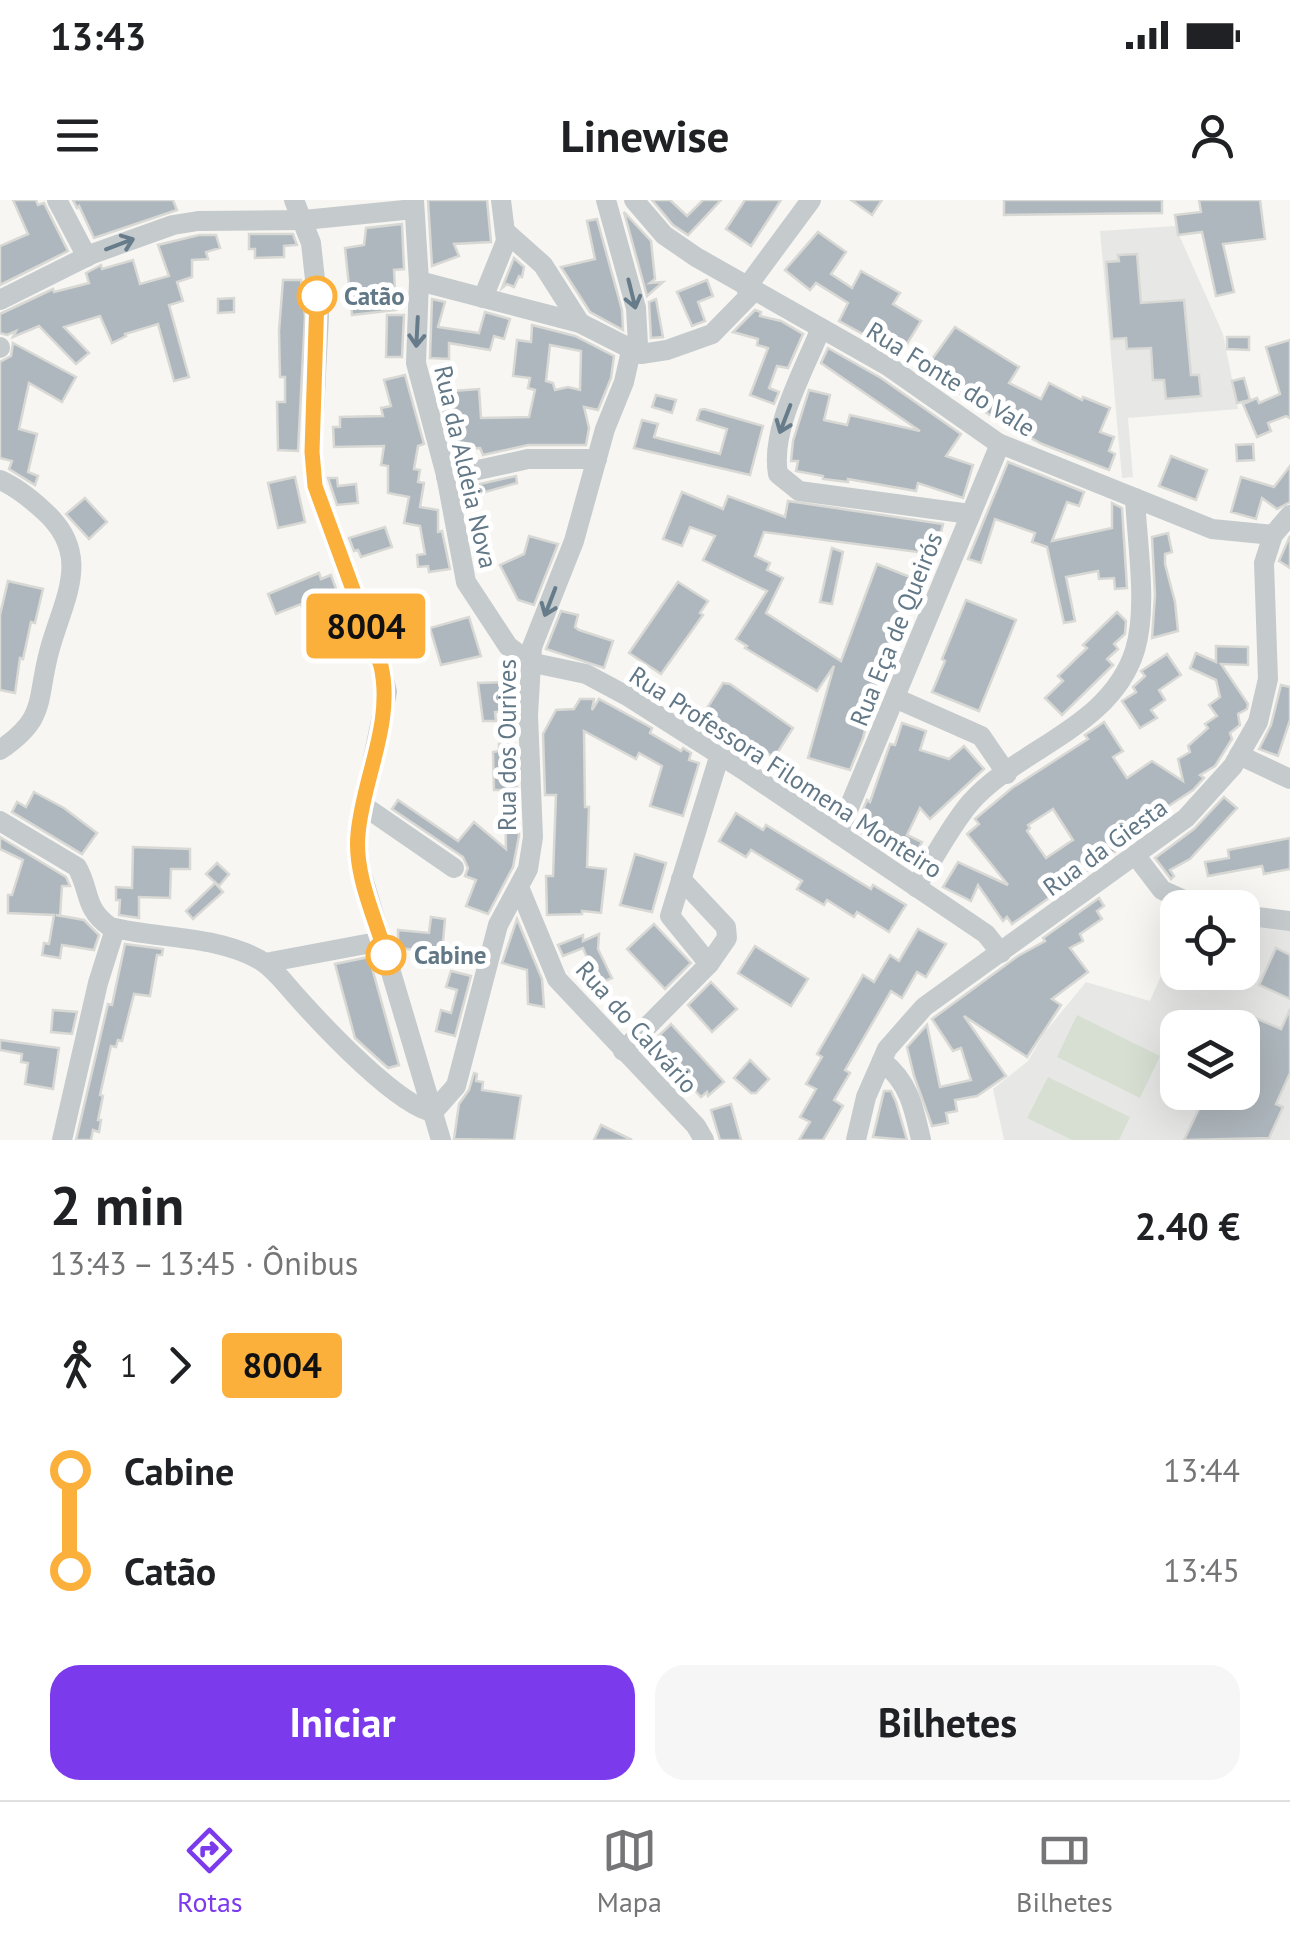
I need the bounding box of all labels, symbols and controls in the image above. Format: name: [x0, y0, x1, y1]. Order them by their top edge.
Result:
text: 13:43: [50, 11, 146, 60]
text: Linewise: [561, 106, 729, 164]
icon: menu: [50, 108, 105, 163]
icon: person: [1185, 108, 1240, 163]
one-way arrow: [104, 233, 134, 251]
marker: Catão: [298, 277, 336, 315]
one-way arrow: [624, 277, 642, 309]
place label: Catão: [344, 280, 405, 312]
street label: Rua Fonte do Vale: [861, 314, 1041, 444]
one-way arrow: [407, 316, 426, 348]
street label: Rua da Aldeia Nova: [427, 362, 505, 572]
one-way arrow: [775, 403, 793, 434]
street label: Rua Eça de Queirós: [843, 527, 949, 731]
one-way arrow: [540, 586, 558, 617]
line badge: 8004: [296, 594, 436, 658]
text: 8004: [326, 603, 406, 649]
street label: Rua dos Ourives: [491, 659, 523, 831]
street label: Rua Professora Filomena Monteiro: [624, 659, 948, 885]
street label: Rua da Giesta: [1037, 791, 1173, 903]
map controls: [1160, 890, 1260, 1110]
button: locate: [1160, 890, 1260, 990]
marker: Cabine: [367, 936, 405, 974]
place label: Cabine: [414, 939, 487, 971]
street label: Rua do Calvário: [569, 954, 705, 1100]
button: layers: [1160, 1010, 1260, 1110]
text: 2 min: [50, 1169, 184, 1240]
text: 2.40 €: [1135, 1201, 1240, 1250]
text: 13:43 – 13:45 · Ônibus: [50, 1242, 358, 1284]
icon: walk: [50, 1338, 105, 1393]
icon: forward: [152, 1338, 207, 1393]
text: 8004: [242, 1342, 322, 1388]
text: 1: [120, 1344, 137, 1386]
text: Cabine: [124, 1446, 234, 1495]
text: 13:44: [1163, 1449, 1240, 1491]
text: Catão: [124, 1546, 216, 1595]
text: 13:45: [1163, 1549, 1240, 1591]
button: Iniciar: [50, 1665, 635, 1780]
button: Bilhetes: [655, 1665, 1240, 1780]
tab: Rotas: [177, 1823, 243, 1920]
tab: Mapa: [597, 1823, 662, 1920]
tab: Bilhetes: [1016, 1823, 1113, 1920]

